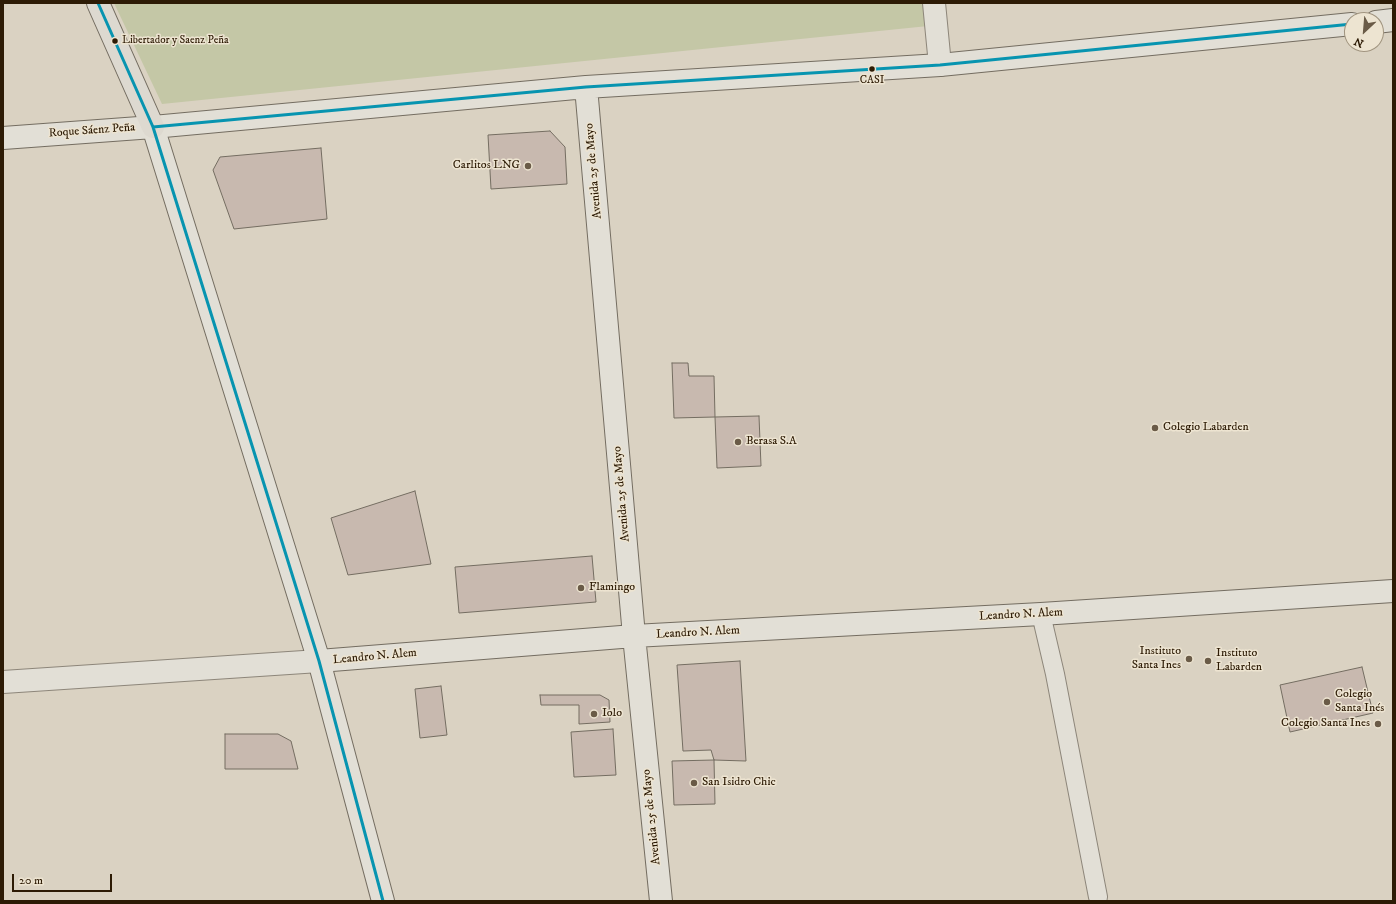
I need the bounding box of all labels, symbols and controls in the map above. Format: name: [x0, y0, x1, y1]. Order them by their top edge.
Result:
north arrow: [1344, 12, 1384, 52]
place label: Libertador y Saenz Peña: [122, 34, 229, 48]
text: N: [1352, 34, 1366, 50]
marker: Libertador y Saenz Peña: [110, 36, 120, 46]
marker: CASI: [867, 64, 877, 74]
place label: CASI: [860, 74, 884, 88]
street label: Roque Sáenz Peña: [48, 121, 136, 141]
street label: Avenida 25 de Mayo: [583, 123, 605, 219]
place label: Carlitos LNG: [453, 159, 520, 173]
marker: Carlitos LNG: [523, 161, 533, 171]
place label: Colegio Labarden: [1163, 421, 1249, 435]
marker: Colegio Labarden: [1150, 423, 1160, 433]
place label: Berasa S.A: [746, 435, 797, 449]
marker: Berasa S.A: [733, 437, 743, 447]
street label: Avenida 25 de Mayo: [611, 446, 633, 542]
place label: Flamingo: [589, 581, 635, 595]
marker: Flamingo: [576, 583, 586, 593]
street label: Leandro N. Alem: [979, 606, 1063, 624]
street label: Leandro N. Alem: [656, 624, 740, 642]
place label: Instituto Santa Ines: [1132, 645, 1181, 673]
street label: Leandro N. Alem: [333, 646, 417, 668]
place label: Instituto Labarden: [1216, 647, 1262, 675]
marker: Instituto Santa Ines: [1184, 654, 1194, 664]
marker: Instituto Labarden: [1203, 656, 1213, 666]
place label: Colegio Santa Inés: [1335, 688, 1384, 716]
marker: Colegio Santa Inés: [1322, 697, 1332, 707]
place label: Iolo: [602, 707, 622, 721]
marker: Iolo: [589, 709, 599, 719]
place label: Colegio Santa Ines: [1281, 717, 1370, 731]
marker: Colegio Santa Ines: [1373, 719, 1383, 729]
street label: Avenida 25 de Mayo: [640, 769, 664, 865]
place label: San Isidro Chic: [702, 776, 776, 790]
marker: San Isidro Chic: [689, 778, 699, 788]
scale bar: [14, 866, 114, 892]
text: 20 m: [19, 873, 43, 888]

